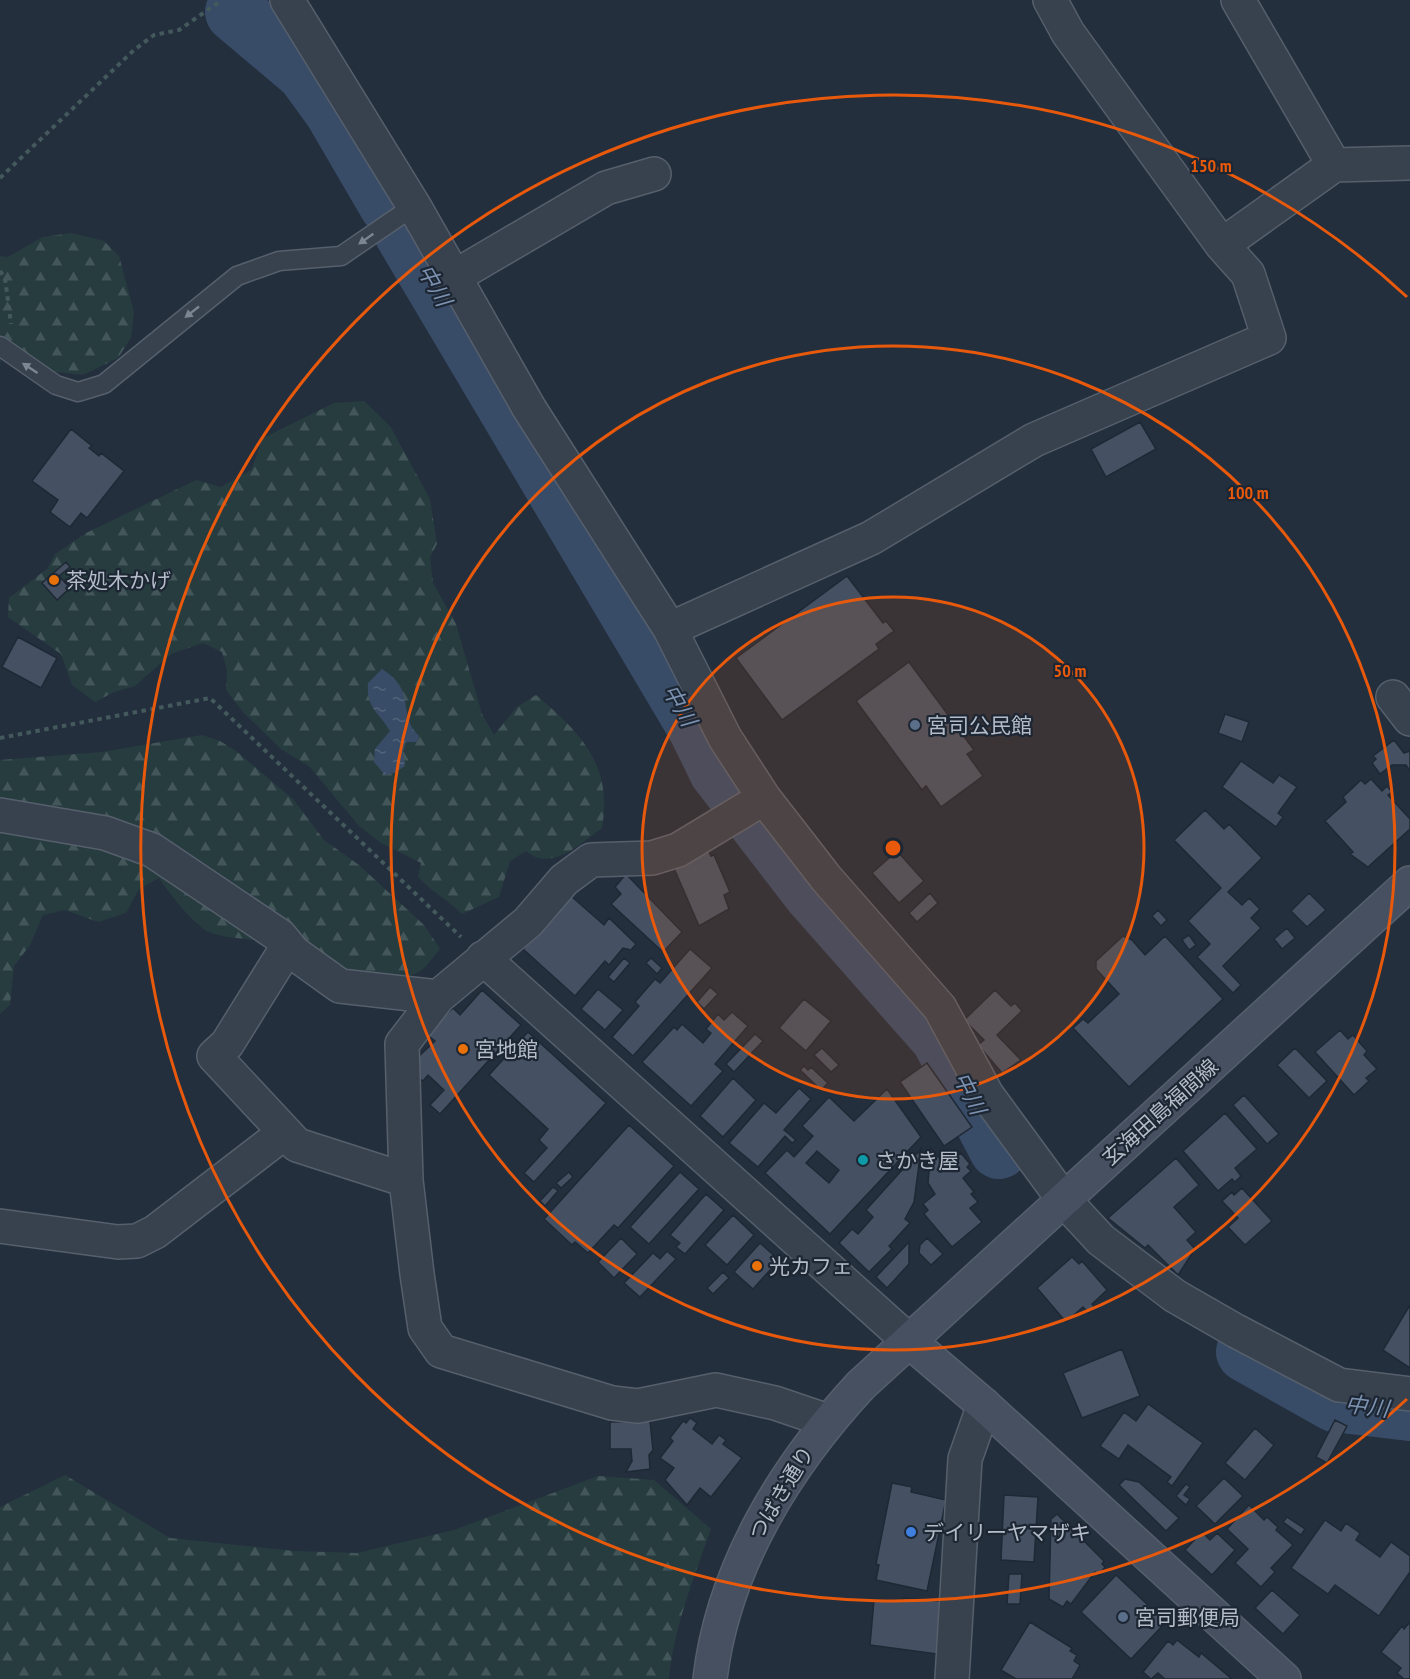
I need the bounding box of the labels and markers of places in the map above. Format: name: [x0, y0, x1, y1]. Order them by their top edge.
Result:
place label: 茶処木かげ: [66, 567, 171, 594]
marker: 茶処木かげ: [47, 573, 61, 587]
place label: 宮司公民館: [927, 712, 1032, 739]
marker: 宮司公民館: [908, 718, 922, 732]
centre of rings: [883, 838, 903, 858]
place label: 宮地館: [475, 1036, 538, 1063]
marker: 宮地館: [456, 1042, 470, 1056]
place label: さかき屋: [875, 1147, 959, 1174]
marker: さかき屋: [856, 1153, 870, 1167]
place label: 光カフェ: [769, 1253, 853, 1280]
marker: 光カフェ: [750, 1259, 764, 1273]
place label: デイリーヤマザキ: [923, 1519, 1091, 1546]
marker: デイリーヤマザキ: [904, 1525, 918, 1539]
place label: 宮司郵便局: [1135, 1604, 1240, 1631]
marker: 宮司郵便局: [1116, 1610, 1130, 1624]

